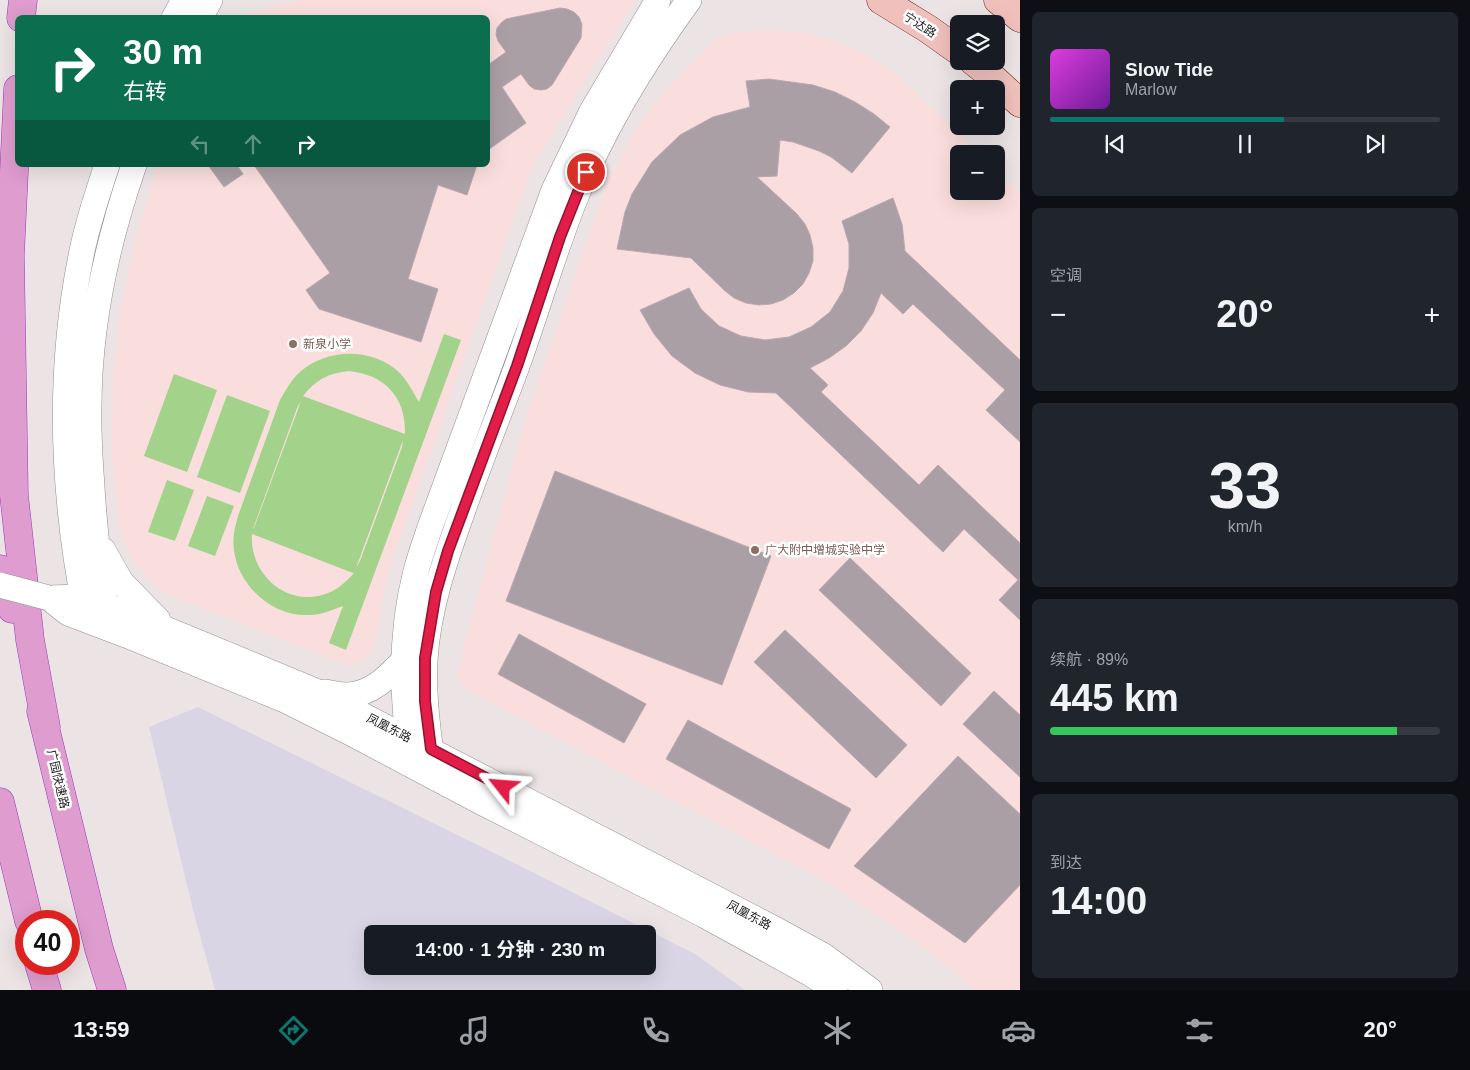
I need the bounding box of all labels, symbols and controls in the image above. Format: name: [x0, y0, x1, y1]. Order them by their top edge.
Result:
street label: 宁达路: [901, 9, 939, 41]
map controls: [950, 15, 1005, 200]
button: layers: [950, 15, 1005, 70]
text: 30 m: [123, 32, 203, 71]
icon: right: [40, 35, 105, 100]
text: Slow Tide: [1125, 59, 1213, 80]
text: 右转: [123, 79, 167, 104]
button: +: [950, 80, 1005, 135]
text: Marlow: [1125, 81, 1177, 98]
icon: left: [186, 130, 214, 158]
icon: ahead: [239, 130, 267, 158]
icon: right: [292, 130, 320, 158]
icon: previous: [1101, 130, 1129, 158]
icon: pause: [1231, 130, 1259, 158]
icon: next: [1361, 130, 1389, 158]
button: −: [950, 145, 1005, 200]
pin: [565, 151, 607, 193]
icon: arrive: [572, 158, 600, 186]
text: 空调: [1050, 267, 1082, 284]
text: 20°: [1216, 293, 1274, 335]
text: −: [1050, 299, 1066, 330]
text: +: [1424, 299, 1440, 330]
place label: 新泉小学: [303, 337, 351, 351]
marker: 新泉小学: [287, 338, 299, 350]
text: 33: [1209, 449, 1281, 522]
text: km/h: [1228, 518, 1262, 535]
place label: 广大附中增城实验中学: [765, 543, 885, 557]
marker: 广大附中增城实验中学: [749, 544, 761, 556]
text: 续航 · 89%: [1050, 651, 1128, 668]
text: 445 km: [1050, 677, 1179, 719]
street label: 凤凰东路: [364, 711, 414, 745]
street label: 广园快速路: [44, 748, 72, 810]
position arrow: [476, 760, 528, 812]
text: 到达: [1050, 854, 1082, 871]
text: 14:00: [1050, 880, 1147, 922]
street label: 凤凰东路: [725, 898, 773, 932]
speed limit sign: 40: [15, 910, 80, 975]
text: 14:00 · 1 分钟 · 230 m: [415, 939, 605, 960]
icon: directions: [276, 1013, 311, 1048]
icon: music: [457, 1013, 492, 1048]
icon: phone: [638, 1013, 673, 1048]
icon: climate: [820, 1013, 855, 1048]
icon: car: [1001, 1013, 1036, 1048]
icon: filters: [1182, 1013, 1217, 1048]
text: 13:59: [73, 1017, 129, 1042]
text: 20°: [1364, 1017, 1397, 1042]

